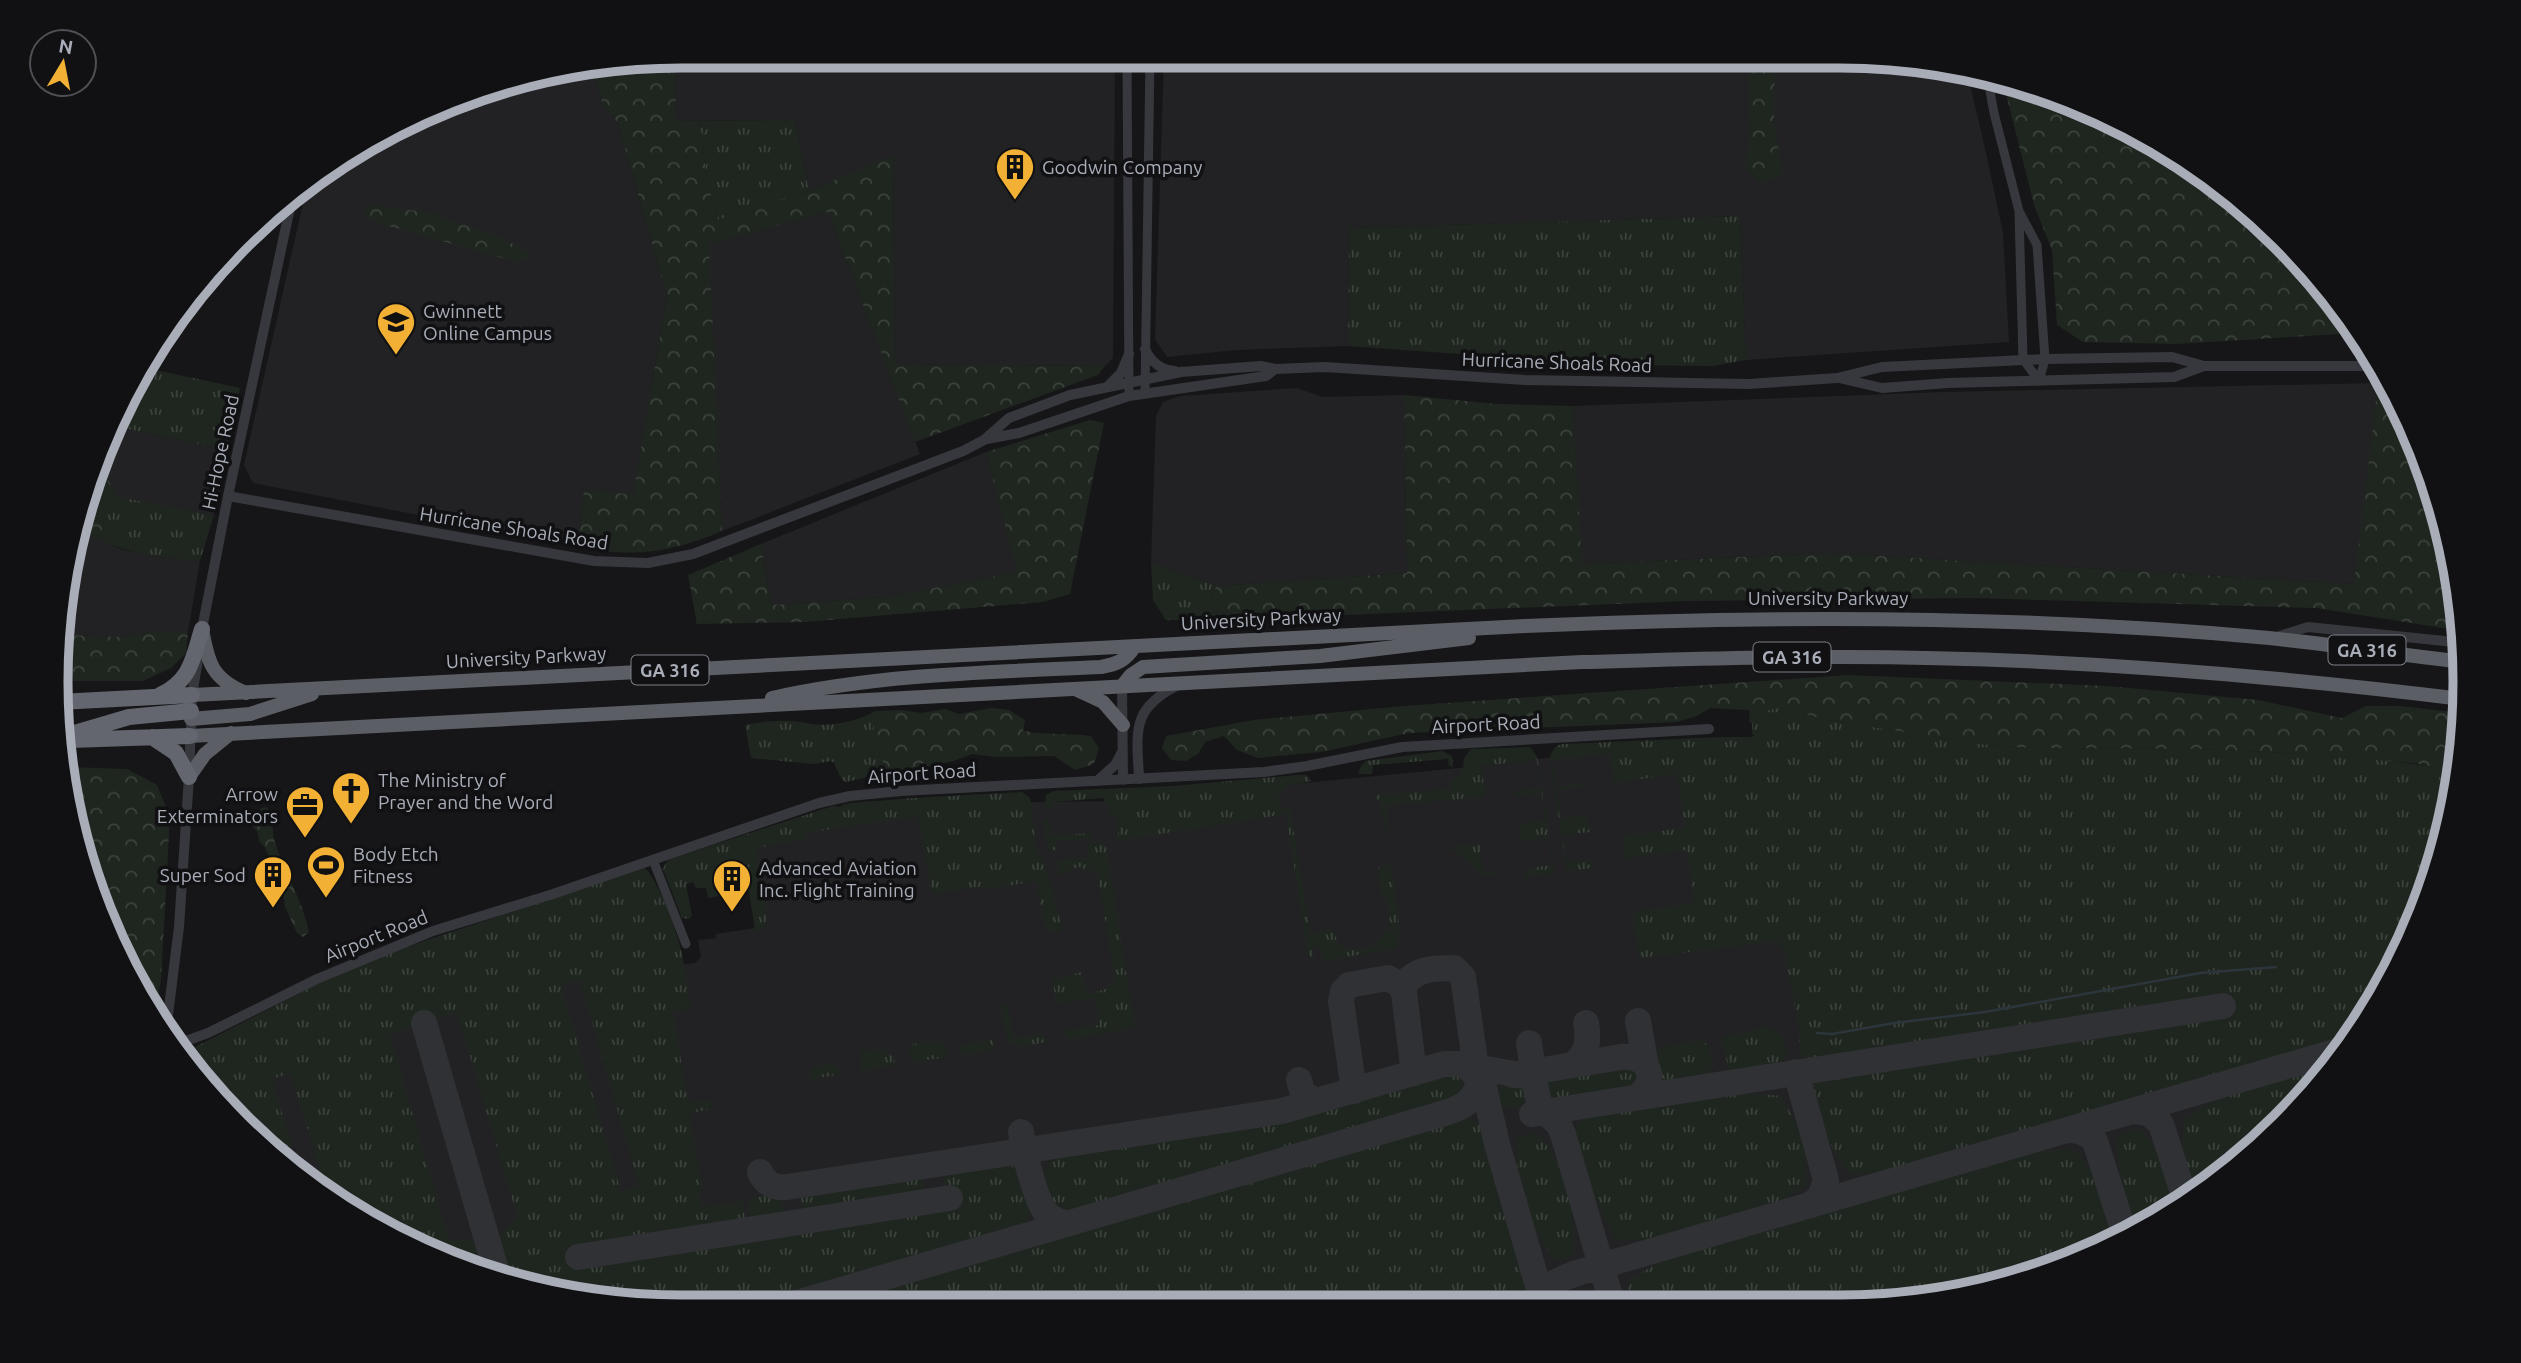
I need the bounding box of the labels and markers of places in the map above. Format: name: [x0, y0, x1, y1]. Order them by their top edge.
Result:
building icon: Goodwin Company: [994, 146, 1036, 201]
place label: Goodwin Company: [1042, 156, 1202, 178]
place label: Gwinnett Online Campus: [423, 300, 552, 344]
school or university icon: Gwinnett Online Campus: [375, 301, 417, 356]
place label: The Ministry of Prayer and the Word: [378, 769, 553, 813]
church icon: The Ministry of Prayer and the Word: [330, 770, 372, 825]
place label: Arrow Exterminators: [157, 783, 278, 827]
office icon: Arrow Exterminators: [284, 784, 326, 839]
place label: Body Etch Fitness: [353, 843, 439, 887]
sports icon: Body Etch Fitness: [305, 844, 347, 899]
building icon: Super Sod: [252, 854, 294, 909]
place label: Advanced Aviation Inc. Flight Training: [759, 857, 917, 901]
building icon: Advanced Aviation Inc. Flight Training: [711, 858, 753, 913]
place label: Super Sod: [160, 864, 246, 886]

